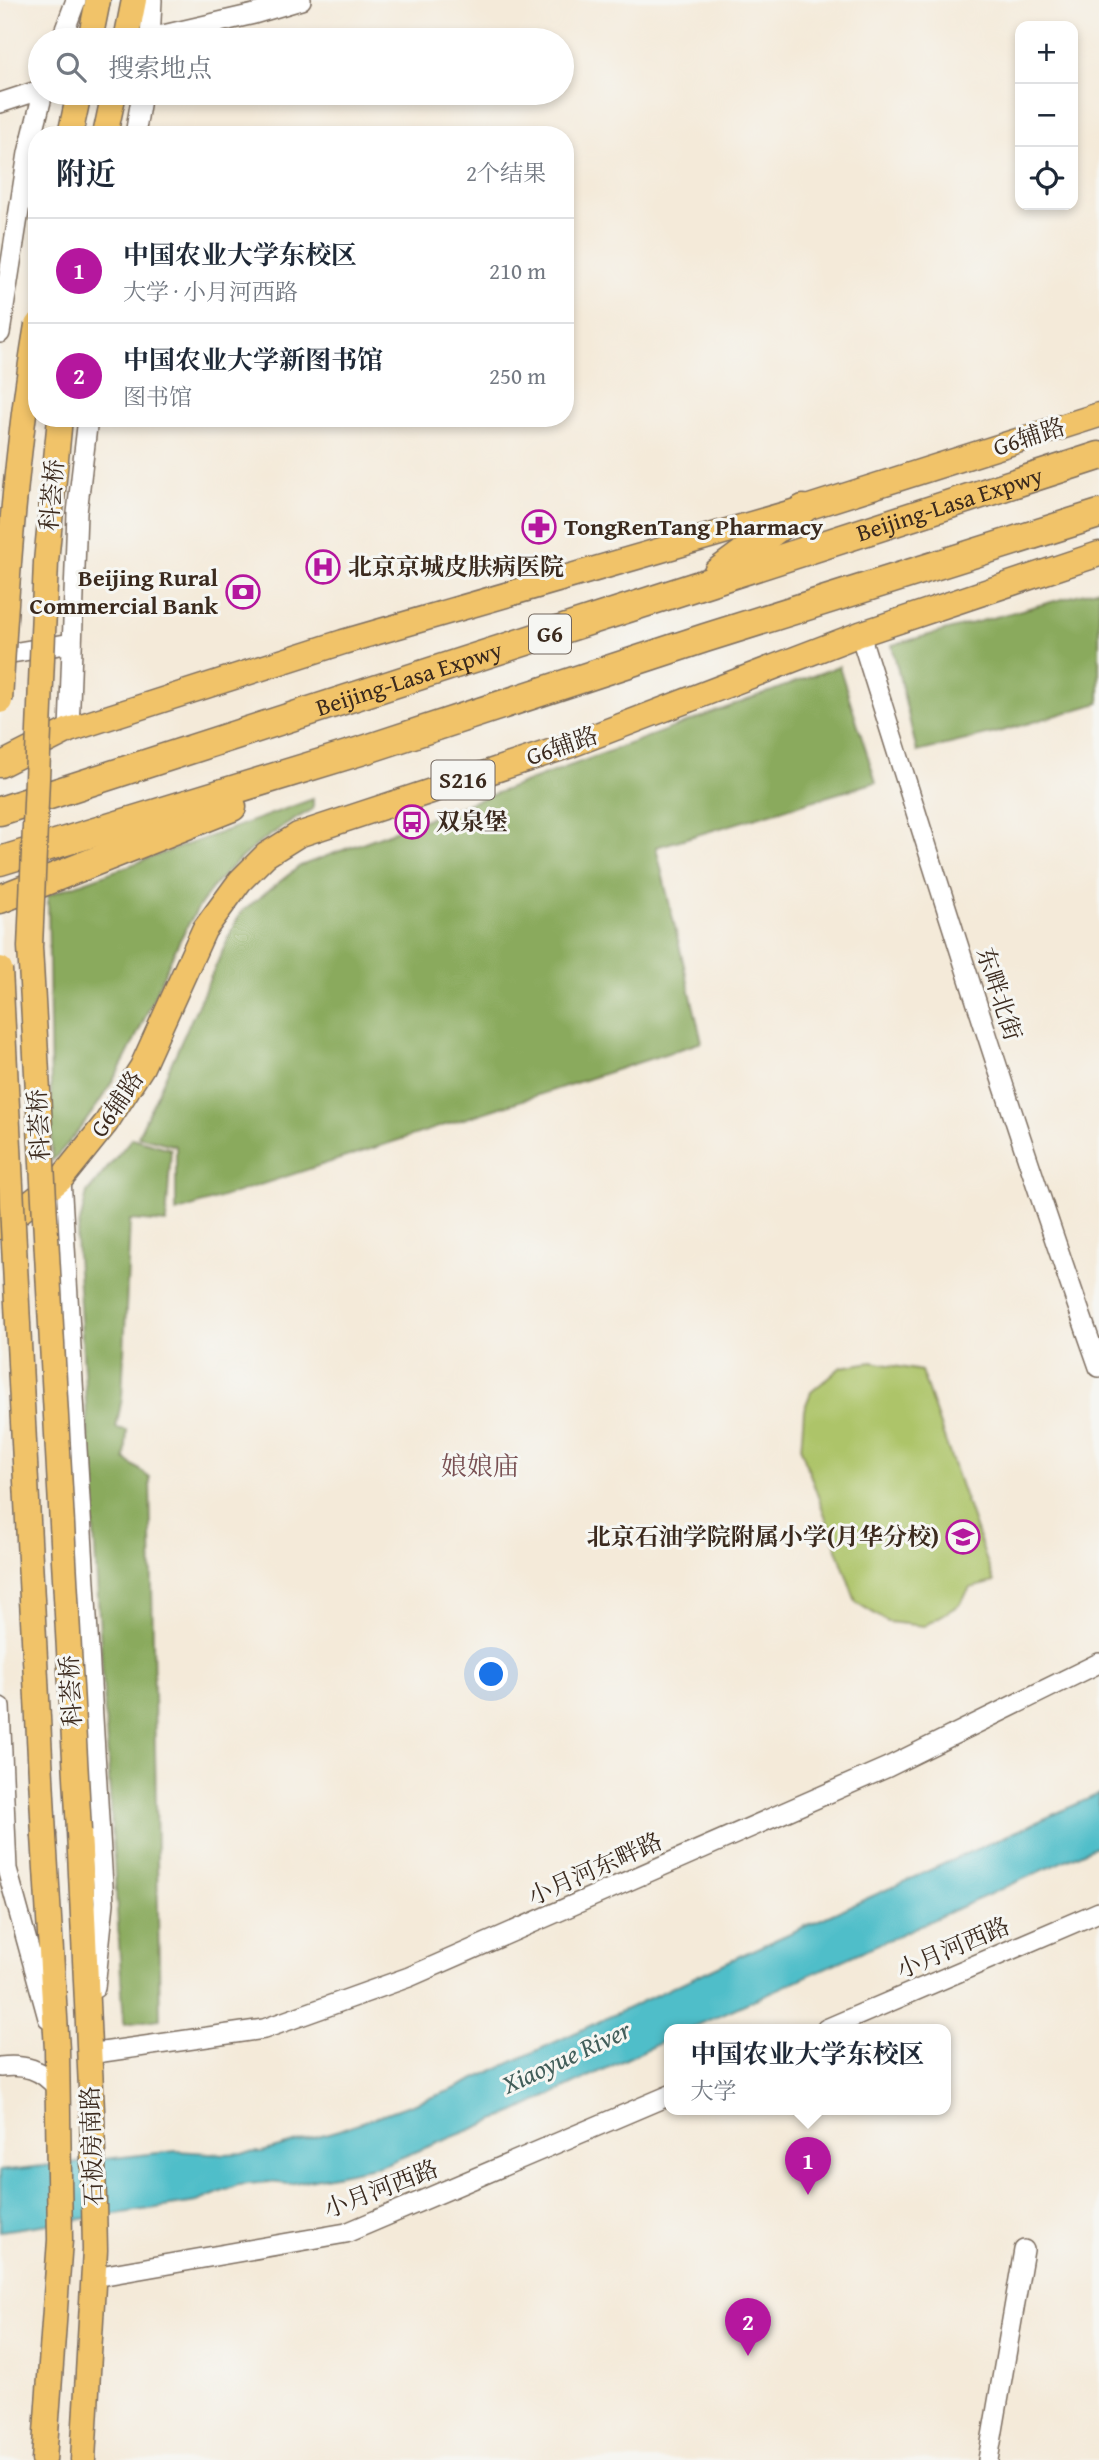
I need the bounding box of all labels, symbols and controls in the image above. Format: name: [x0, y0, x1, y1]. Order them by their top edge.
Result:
map controls: [1015, 21, 1078, 210]
button: +: [1015, 21, 1078, 84]
search box: [28, 28, 574, 105]
icon: search: [52, 48, 90, 86]
text: 搜索地点: [108, 48, 212, 87]
button: −: [1015, 84, 1078, 147]
button: locate: [1015, 147, 1078, 210]
text: 附近: [56, 151, 116, 195]
text: 2个结果: [466, 156, 546, 189]
text: 中国农业大学东校区: [123, 235, 357, 274]
text: 1: [73, 254, 85, 287]
text: 210 m: [489, 254, 546, 287]
text: 大学 · 小月河西路: [123, 275, 298, 308]
text: 中国农业大学新图书馆: [123, 340, 383, 379]
text: 2: [73, 359, 85, 392]
text: 250 m: [489, 359, 546, 392]
text: 图书馆: [123, 380, 192, 413]
street label: G6辅路: [988, 408, 1069, 465]
street label: Beijing-Lasa Expwy: [852, 457, 1047, 550]
street label: 科荟桥: [31, 458, 72, 532]
pharmacy icon: TongRenTang Pharmacy: [520, 508, 558, 546]
place label: TongRenTang Pharmacy: [564, 509, 824, 544]
hospital icon: 北京京城皮肤病医院: [304, 548, 342, 586]
place label: 北京京城皮肤病医院: [348, 549, 564, 584]
place label: Beijing Rural Commercial Bank: [30, 560, 219, 623]
bank icon: Beijing Rural Commercial Bank: [224, 573, 262, 611]
road number: G6: [529, 614, 571, 654]
street label: Beijing-Lasa Expwy: [311, 632, 507, 725]
street label: G6辅路: [521, 717, 602, 774]
road number: S216: [432, 760, 494, 800]
bus stop icon: 双泉堡: [393, 803, 431, 841]
place label: 双泉堡: [436, 804, 508, 839]
street label: 东畔北街: [968, 943, 1031, 1045]
street label: G6辅路: [81, 1063, 152, 1144]
street label: 科荟桥: [19, 1088, 58, 1162]
district label: 娘娘庙: [441, 1446, 519, 1485]
school or university icon: 北京石油学院附属小学(月华分校): [944, 1518, 982, 1556]
place label: 北京石油学院附属小学(月华分校): [587, 1519, 939, 1554]
street label: 科荟桥: [51, 1654, 90, 1728]
your location: [474, 1657, 508, 1691]
street label: 小月河东畔路: [522, 1823, 668, 1914]
street label: 小月河西路: [891, 1908, 1015, 1987]
water label: Xiaoyue River: [494, 2009, 638, 2104]
popup: [664, 2024, 951, 2115]
text: 中国农业大学东校区: [690, 2034, 925, 2073]
text: 大学: [690, 2074, 736, 2107]
street label: 石板房南路: [72, 2085, 111, 2207]
pin: 1: [785, 2137, 831, 2195]
street label: 小月河西路: [319, 2151, 443, 2226]
pin: 2: [725, 2298, 771, 2356]

